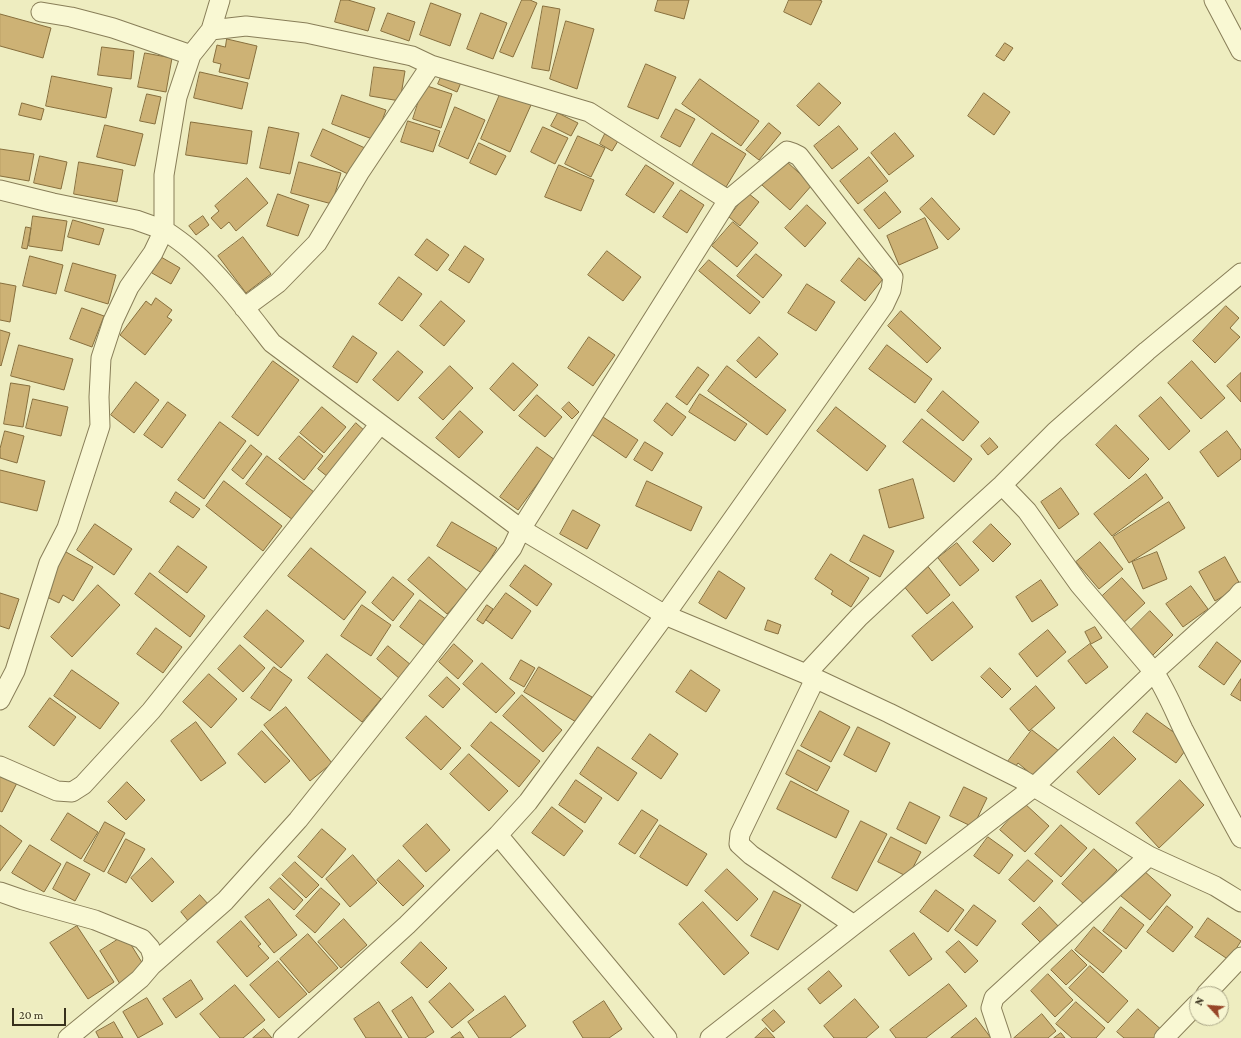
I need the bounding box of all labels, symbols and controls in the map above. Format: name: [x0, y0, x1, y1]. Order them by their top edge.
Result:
north arrow: [1189, 986, 1229, 1026]
text: N: [1192, 995, 1206, 1007]
scale bar: [14, 1000, 68, 1026]
text: 20 m: [19, 1008, 43, 1022]

